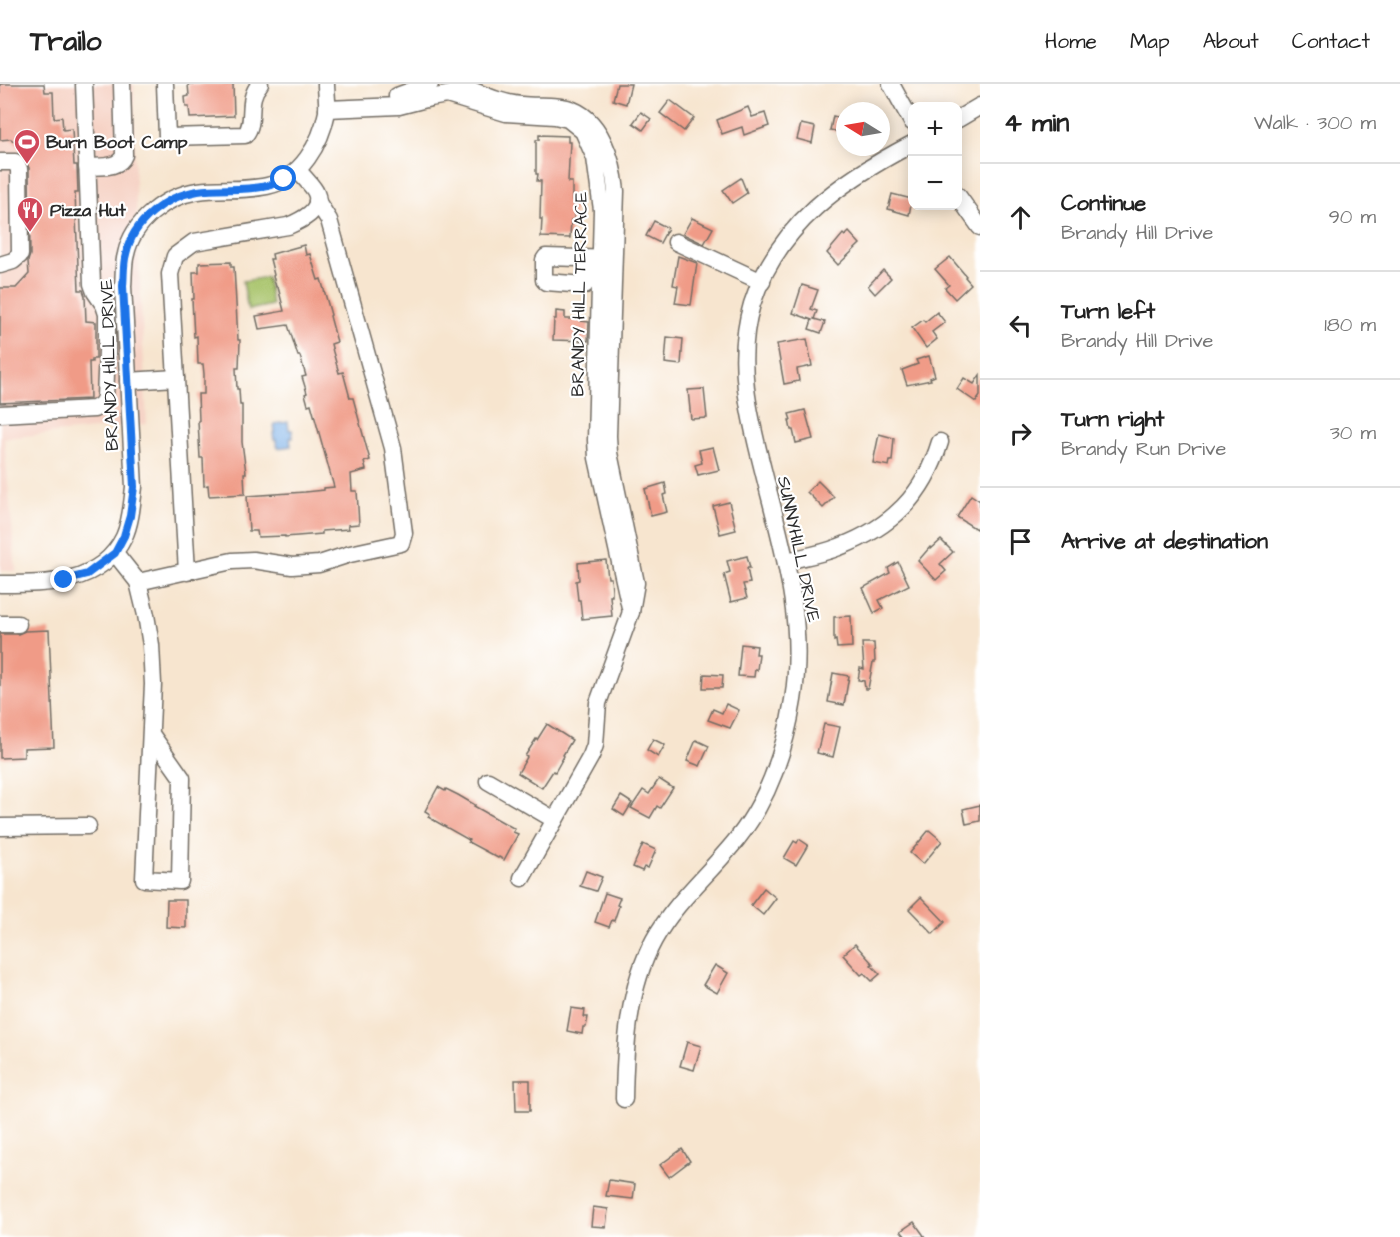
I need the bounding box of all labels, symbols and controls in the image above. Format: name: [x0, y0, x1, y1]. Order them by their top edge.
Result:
text: Trailo: [30, 22, 102, 61]
text: Home: [1045, 27, 1097, 56]
text: Map: [1130, 27, 1170, 56]
text: About: [1203, 27, 1259, 56]
text: Contact: [1292, 27, 1370, 56]
north arrow: [836, 102, 890, 156]
map controls: [908, 102, 962, 210]
button: +: [908, 102, 962, 156]
text: 4 min: [1004, 105, 1069, 141]
text: Walk · 300 m: [1254, 109, 1376, 137]
sports icon: Burn Boot Camp: [12, 127, 42, 165]
place label: Burn Boot Camp: [46, 130, 188, 155]
button: −: [908, 156, 962, 210]
route start: [270, 165, 296, 191]
text: Continue: [1061, 188, 1146, 219]
street label: BRANDY HILL TERRACE: [565, 191, 594, 397]
restaurant icon: Pizza Hut: [15, 195, 45, 233]
place label: Pizza Hut: [50, 198, 126, 223]
icon: ahead: [1004, 201, 1037, 234]
text: 90 m: [1328, 203, 1376, 231]
text: Brandy Hill Drive: [1061, 219, 1213, 247]
street label: BRANDY HILL DRIVE: [94, 278, 125, 451]
text: Turn left: [1061, 296, 1155, 327]
icon: left: [1004, 309, 1037, 342]
text: 180 m: [1324, 311, 1376, 339]
text: Brandy Hill Drive: [1061, 327, 1213, 355]
text: Turn right: [1061, 404, 1164, 435]
icon: right: [1004, 417, 1037, 450]
text: 30 m: [1330, 419, 1376, 447]
text: Brandy Run Drive: [1061, 435, 1226, 463]
street label: SUNNYHILL DRIVE: [771, 474, 826, 625]
icon: arrive: [1004, 525, 1037, 558]
text: Arrive at destination: [1061, 526, 1268, 557]
route end: [50, 566, 76, 592]

